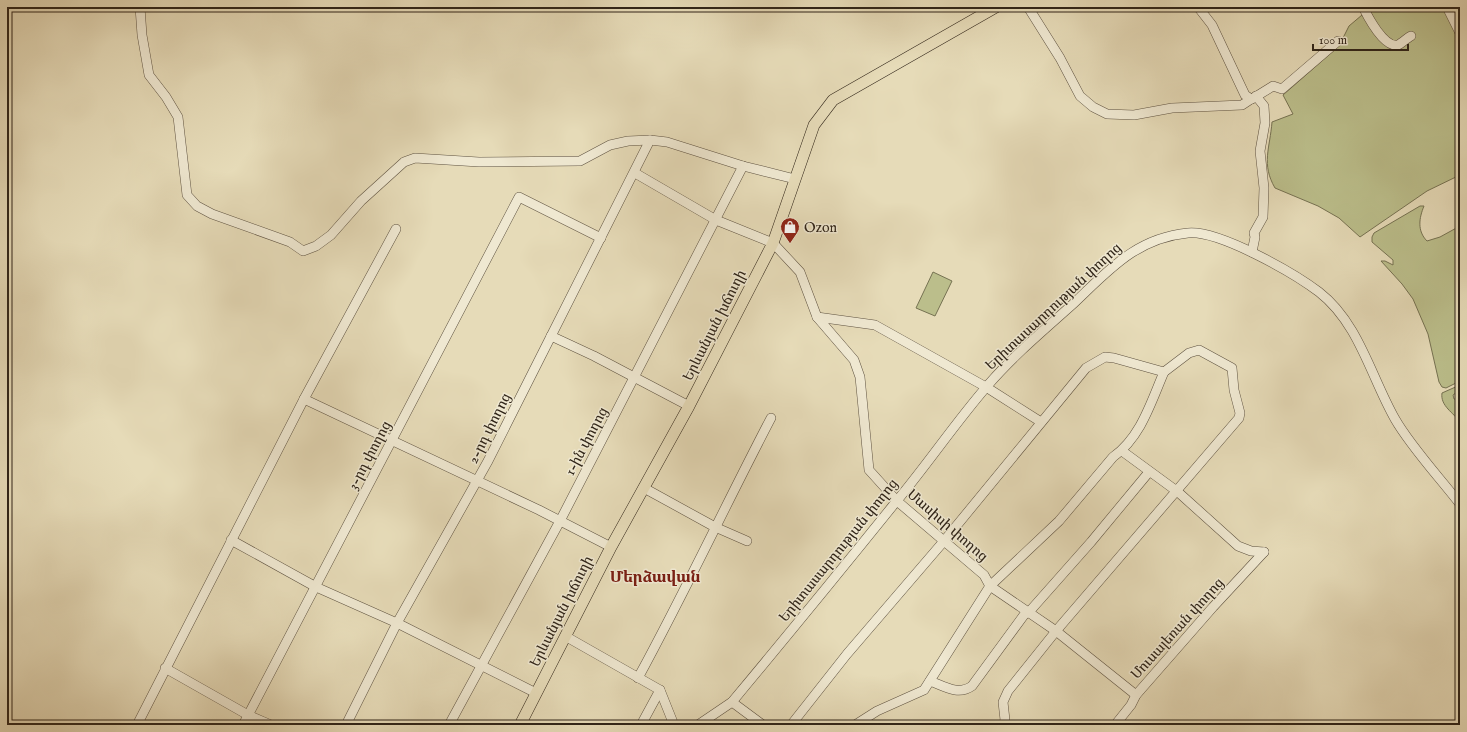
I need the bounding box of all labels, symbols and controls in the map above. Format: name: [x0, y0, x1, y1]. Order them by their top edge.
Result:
scale bar: [1313, 26, 1408, 52]
text: 100 m: [1319, 33, 1347, 48]
shop icon: Ozon: [779, 216, 801, 244]
place label: Ozon: [804, 219, 838, 237]
street label: Երիտասարդության փողոց: [982, 239, 1125, 374]
street label: Երևանյան խճուղի: [679, 267, 751, 384]
street label: 2-րդ փողոց: [464, 390, 515, 467]
street label: 1-ին փողոց: [561, 404, 612, 479]
street label: 3-րդ փողոց: [344, 418, 396, 493]
street label: Երիտասարդության փողոց: [775, 475, 902, 626]
street label: Մասիսի փողոց: [903, 486, 991, 566]
street label: Երևանյան խճուղի: [526, 553, 598, 670]
district label: Մերձավան: [610, 568, 701, 588]
street label: Մուսալեռան փողոց: [1127, 574, 1228, 683]

